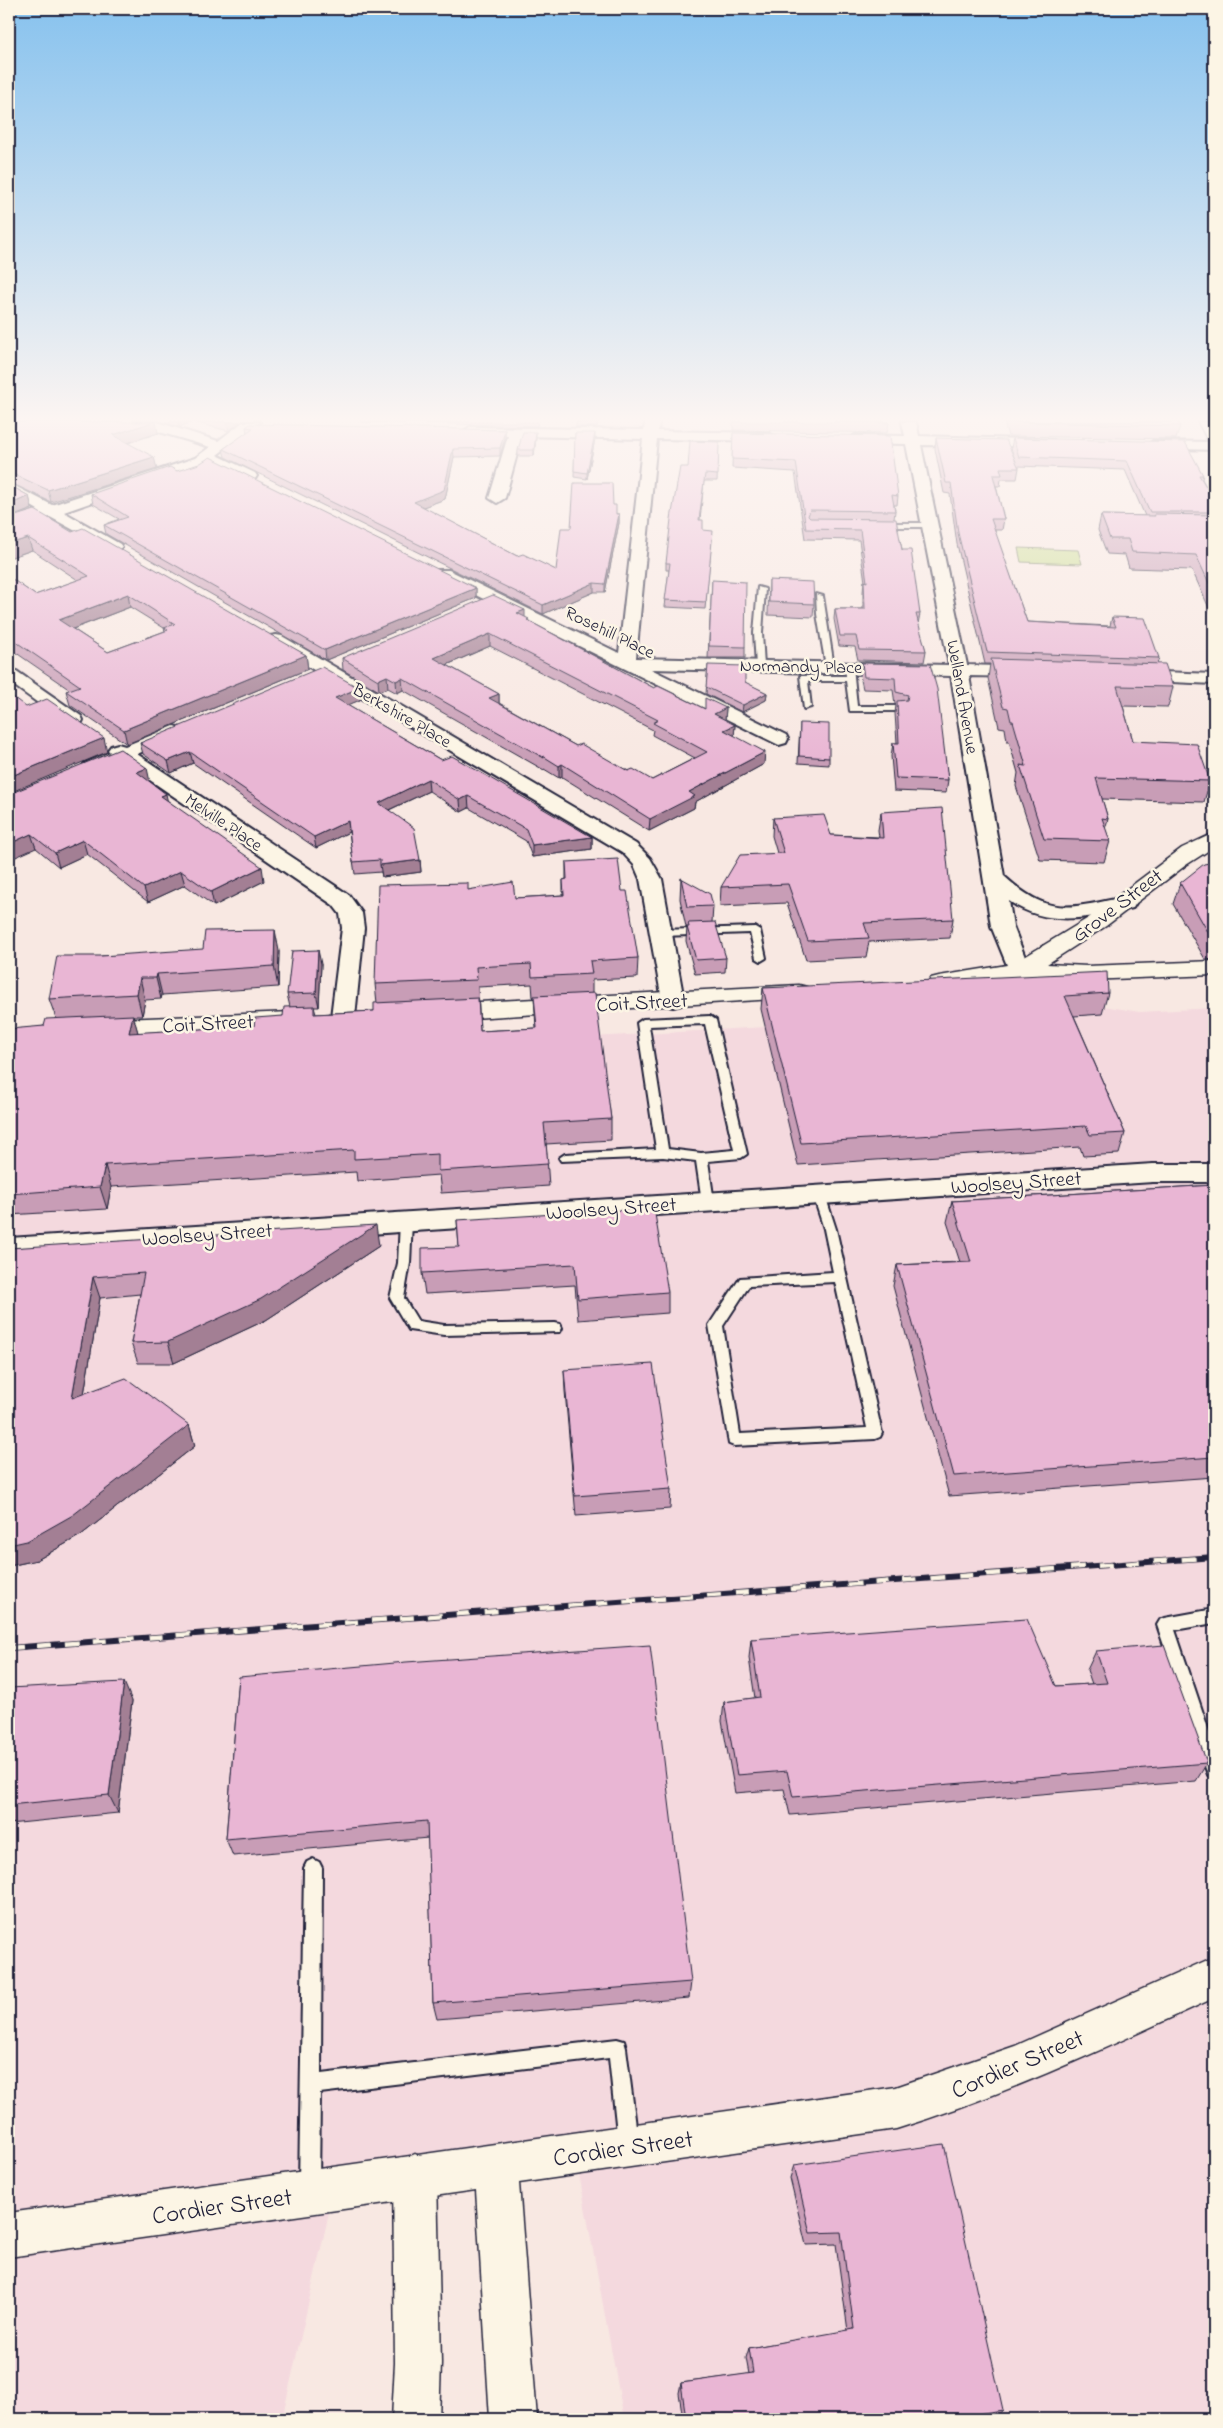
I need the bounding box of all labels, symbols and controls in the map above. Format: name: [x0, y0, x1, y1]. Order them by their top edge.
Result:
street label: Rosehill Place: [560, 601, 659, 667]
street label: Welland Avenue: [938, 638, 984, 757]
street label: Normandy Place: [740, 654, 863, 682]
street label: Berkshire Place: [346, 677, 456, 756]
street label: Melville Place: [179, 788, 268, 860]
street label: Grove Street: [1066, 862, 1170, 951]
street label: Coit Street: [596, 987, 689, 1021]
street label: Coit Street: [162, 1008, 255, 1042]
street label: Woolsey Street: [950, 1164, 1083, 1206]
street label: Woolsey Street: [545, 1190, 678, 1232]
street label: Woolsey Street: [141, 1216, 274, 1258]
street label: Cordier Street: [946, 2021, 1091, 2110]
street label: Cordier Street: [551, 2122, 696, 2178]
street label: Cordier Street: [150, 2180, 295, 2236]

